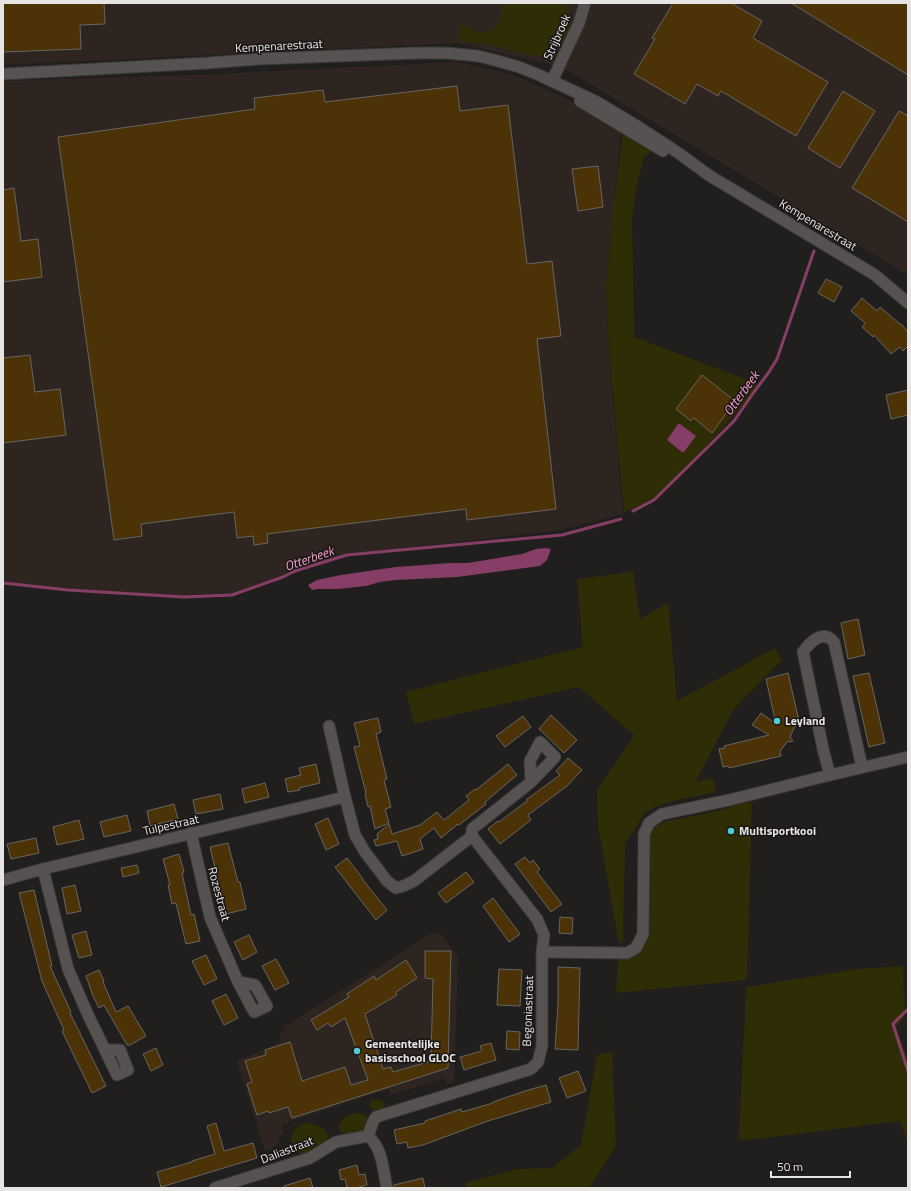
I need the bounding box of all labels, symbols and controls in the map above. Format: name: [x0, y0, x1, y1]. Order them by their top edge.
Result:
street label: Strijbroek: [538, 11, 575, 63]
street label: Kempenarestraat: [235, 34, 324, 57]
street label: Kempenarestraat: [776, 194, 861, 256]
water label: Otterbeek: [718, 365, 765, 419]
water label: Otterbeek: [282, 540, 338, 576]
place label: Leyland: [785, 711, 825, 730]
marker: Leyland: [772, 716, 782, 726]
street label: Tulpestraat: [141, 809, 202, 840]
place label: Multisportkooi: [739, 821, 816, 840]
marker: Multisportkooi: [726, 826, 736, 836]
street label: Rozestraat: [203, 865, 236, 924]
street label: Begoniastraat: [517, 974, 538, 1047]
place label: Gemeentelijke basisschool GLOC: [365, 1034, 456, 1067]
marker: Gemeentelijke basisschool GLOC: [352, 1046, 362, 1056]
street label: Daliastraat: [258, 1130, 317, 1168]
scale bar: [771, 1153, 850, 1179]
text: 50 m: [777, 1157, 803, 1176]

